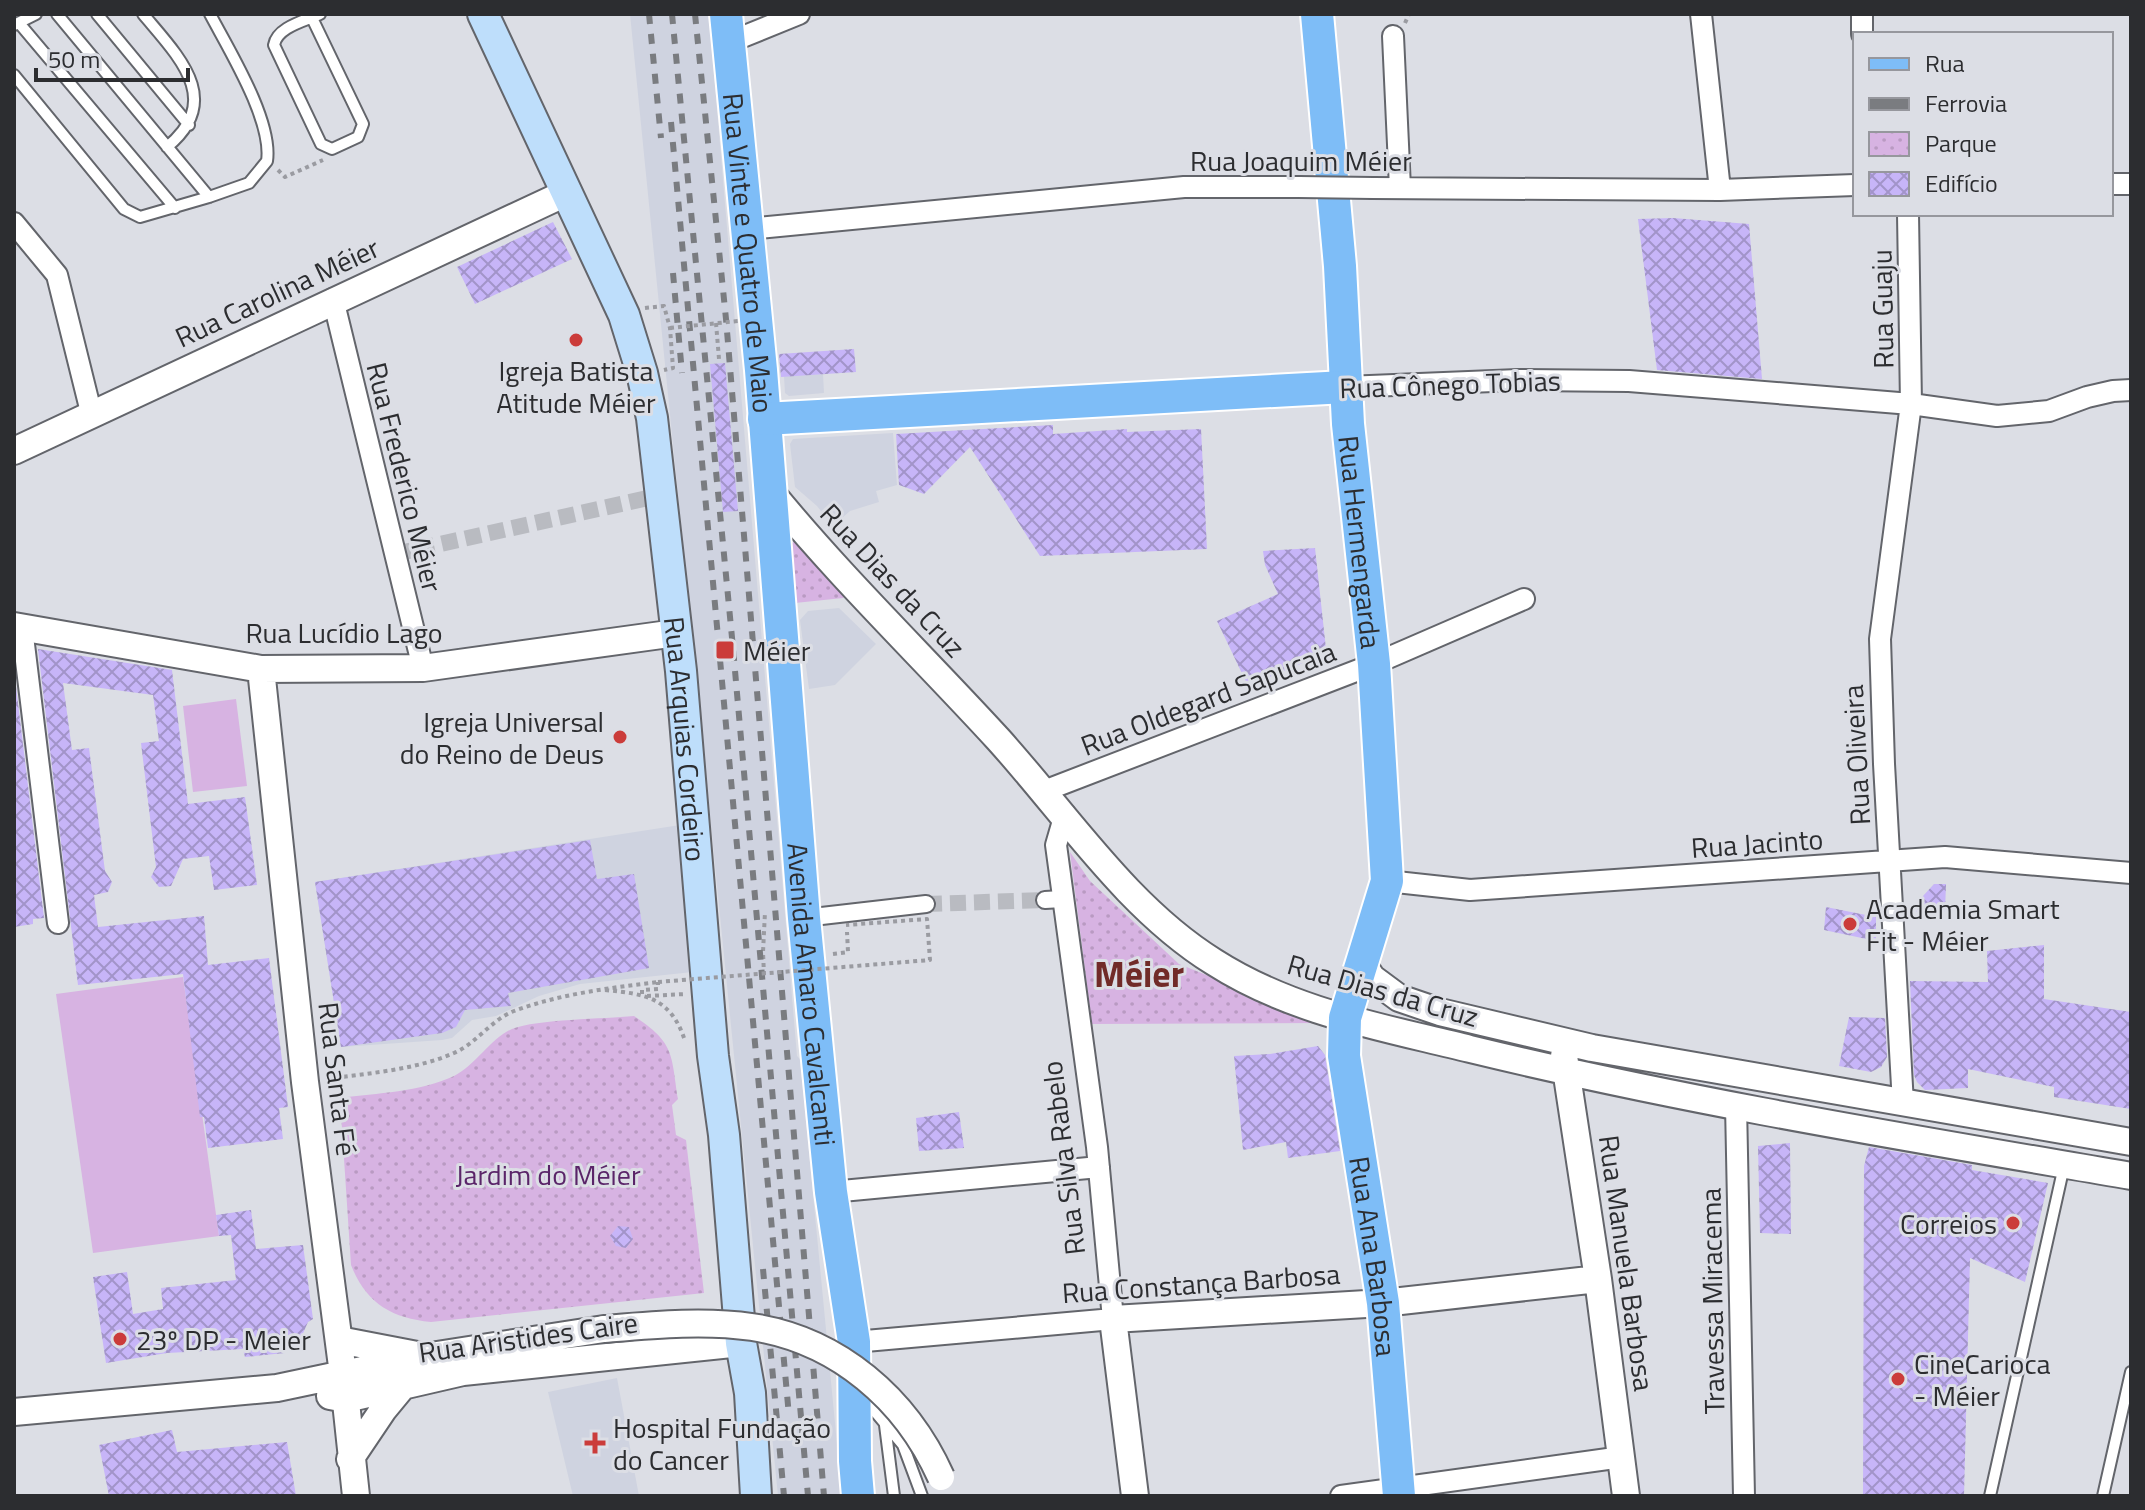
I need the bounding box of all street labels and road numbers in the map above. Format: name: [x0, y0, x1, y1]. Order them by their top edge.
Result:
street label: Rua Vinte e Quatro de Maio: [712, 91, 786, 414]
street label: Rua Joaquim Méier: [1190, 139, 1412, 182]
street label: Rua Carolina Méier: [168, 226, 387, 358]
street label: Rua Guaju: [1859, 249, 1905, 369]
street label: Rua Frederico Méier: [356, 358, 454, 597]
street label: Rua Cônego Tobias: [1339, 359, 1561, 409]
street label: Rua Hermengarda: [1328, 433, 1394, 651]
street label: Rua Dias da Cruz: [810, 493, 976, 667]
street label: Rua Lucídio Lago: [245, 611, 443, 654]
street label: Rua Arquias Cordeiro: [653, 614, 718, 863]
street label: Rua Oldegard Sapucaia: [1074, 630, 1342, 766]
street label: Rua Oliveira: [1831, 684, 1881, 826]
street label: Rua Jacinto: [1690, 817, 1824, 869]
street label: Avenida Amaro Cavalcanti: [777, 841, 848, 1148]
street label: Rua Dias da Cruz: [1282, 942, 1484, 1038]
street label: Rua Santa Fé: [307, 1000, 369, 1158]
street label: Rua Silva Rabelo: [1030, 1059, 1096, 1257]
street label: Rua Manuela Barbosa: [1588, 1132, 1666, 1394]
street label: Rua Ana Barbosa: [1339, 1153, 1409, 1358]
street label: Travessa Miracema: [1689, 1187, 1735, 1415]
street label: Rua Constança Barbosa: [1060, 1252, 1342, 1314]
street label: Rua Aristides Caire: [416, 1300, 640, 1374]

